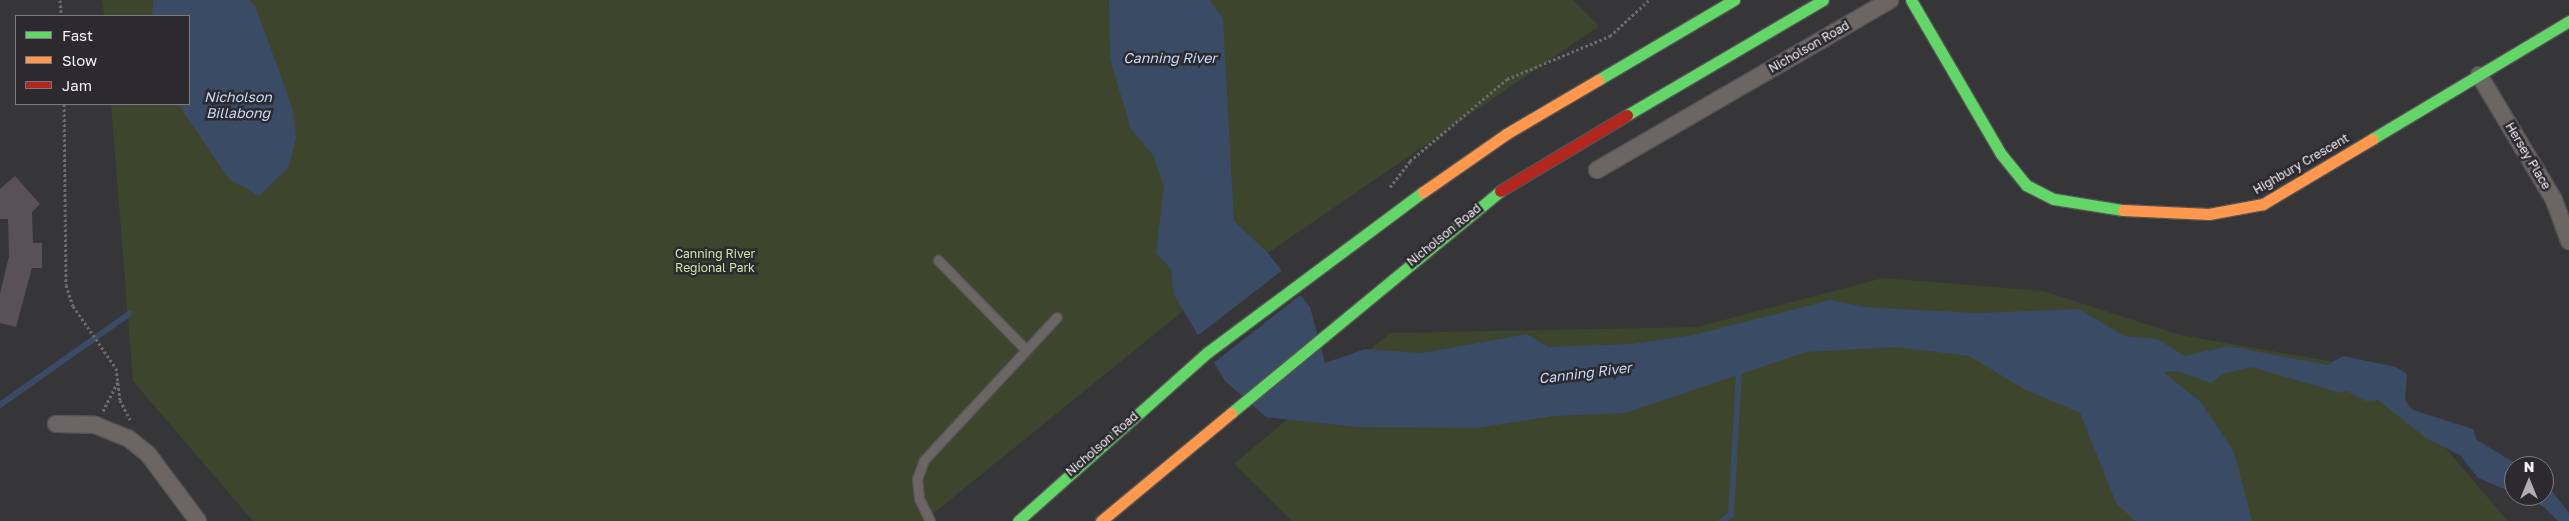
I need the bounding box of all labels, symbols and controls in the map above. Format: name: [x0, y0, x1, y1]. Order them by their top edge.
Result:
legend: [15, 15, 190, 105]
street label: Nicholson Road: [1766, 18, 1852, 76]
text: Fast: [62, 26, 93, 44]
water label: Canning River: [1123, 50, 1217, 66]
text: Slow: [62, 51, 97, 69]
text: Jam: [62, 76, 92, 94]
water label: Nicholson Billabong: [204, 89, 272, 121]
street label: Hersey Place: [2502, 120, 2554, 192]
street label: Highbury Crescent: [2251, 131, 2351, 197]
street label: Nicholson Road: [1404, 201, 1484, 269]
park label: Canning River Regional Park: [675, 247, 755, 275]
water label: Canning River: [1538, 359, 1632, 387]
street label: Nicholson Road: [1063, 409, 1141, 479]
north arrow: [2504, 456, 2554, 506]
text: N: [2524, 458, 2534, 475]

